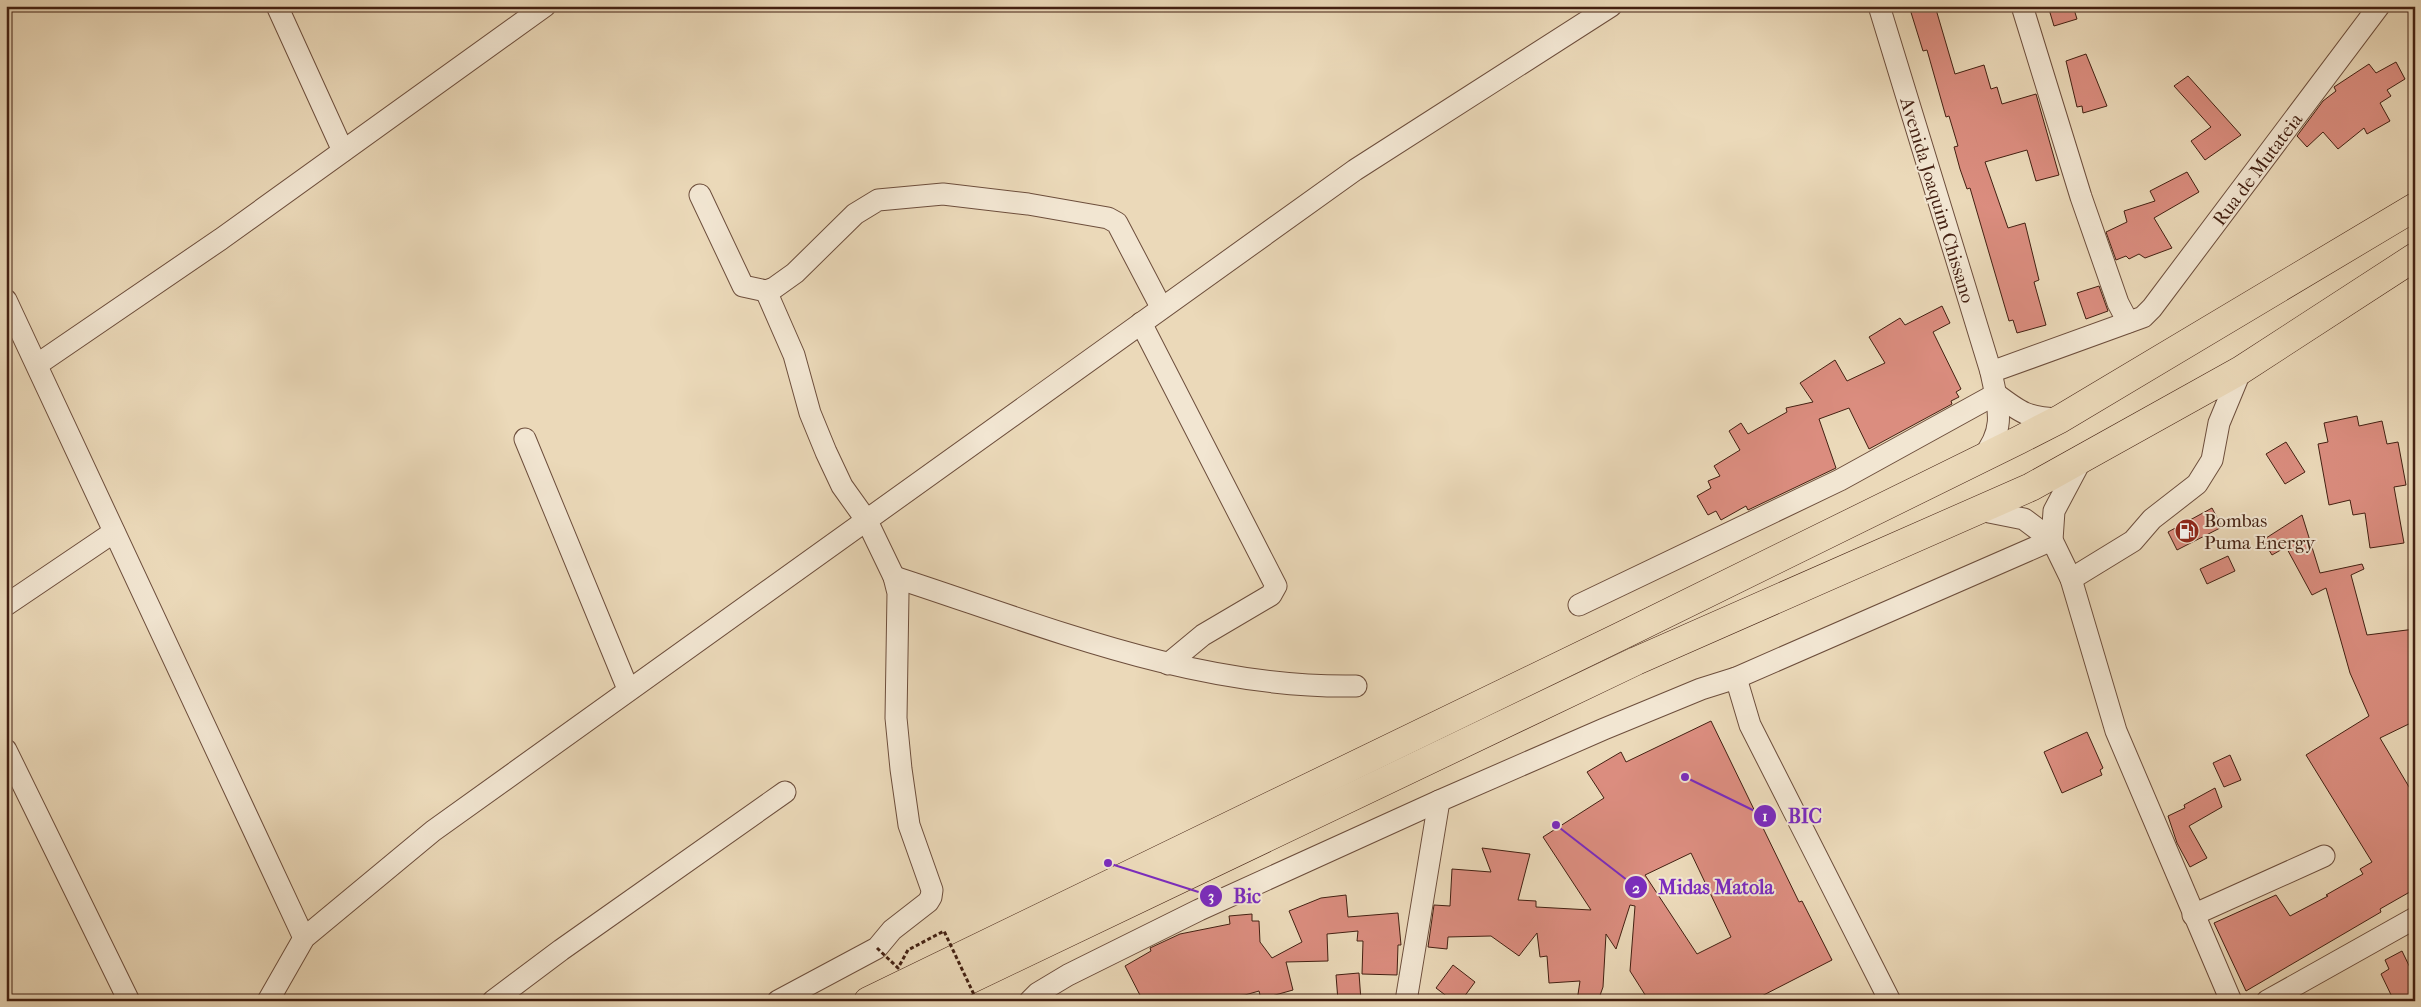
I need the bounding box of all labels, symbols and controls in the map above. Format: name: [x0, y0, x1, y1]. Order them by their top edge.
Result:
street label: Avenida Joaquim Chissano: [1895, 94, 1979, 306]
street label: Rua de Mutateia: [2208, 109, 2307, 230]
place label: Bombas Puma Energy: [2204, 510, 2316, 554]
fuel station icon: Bombas Puma Energy: [2174, 518, 2200, 544]
callout: BIC: [1753, 798, 1832, 833]
text: BIC: [1788, 805, 1822, 828]
text: 1: [1762, 807, 1768, 825]
callout: Midas Matola: [1623, 870, 1783, 905]
text: Midas Matola: [1657, 876, 1774, 899]
callout: Bic: [1198, 878, 1271, 913]
text: 2: [1632, 879, 1640, 897]
text: Bic: [1233, 885, 1261, 908]
text: 3: [1208, 887, 1214, 905]

